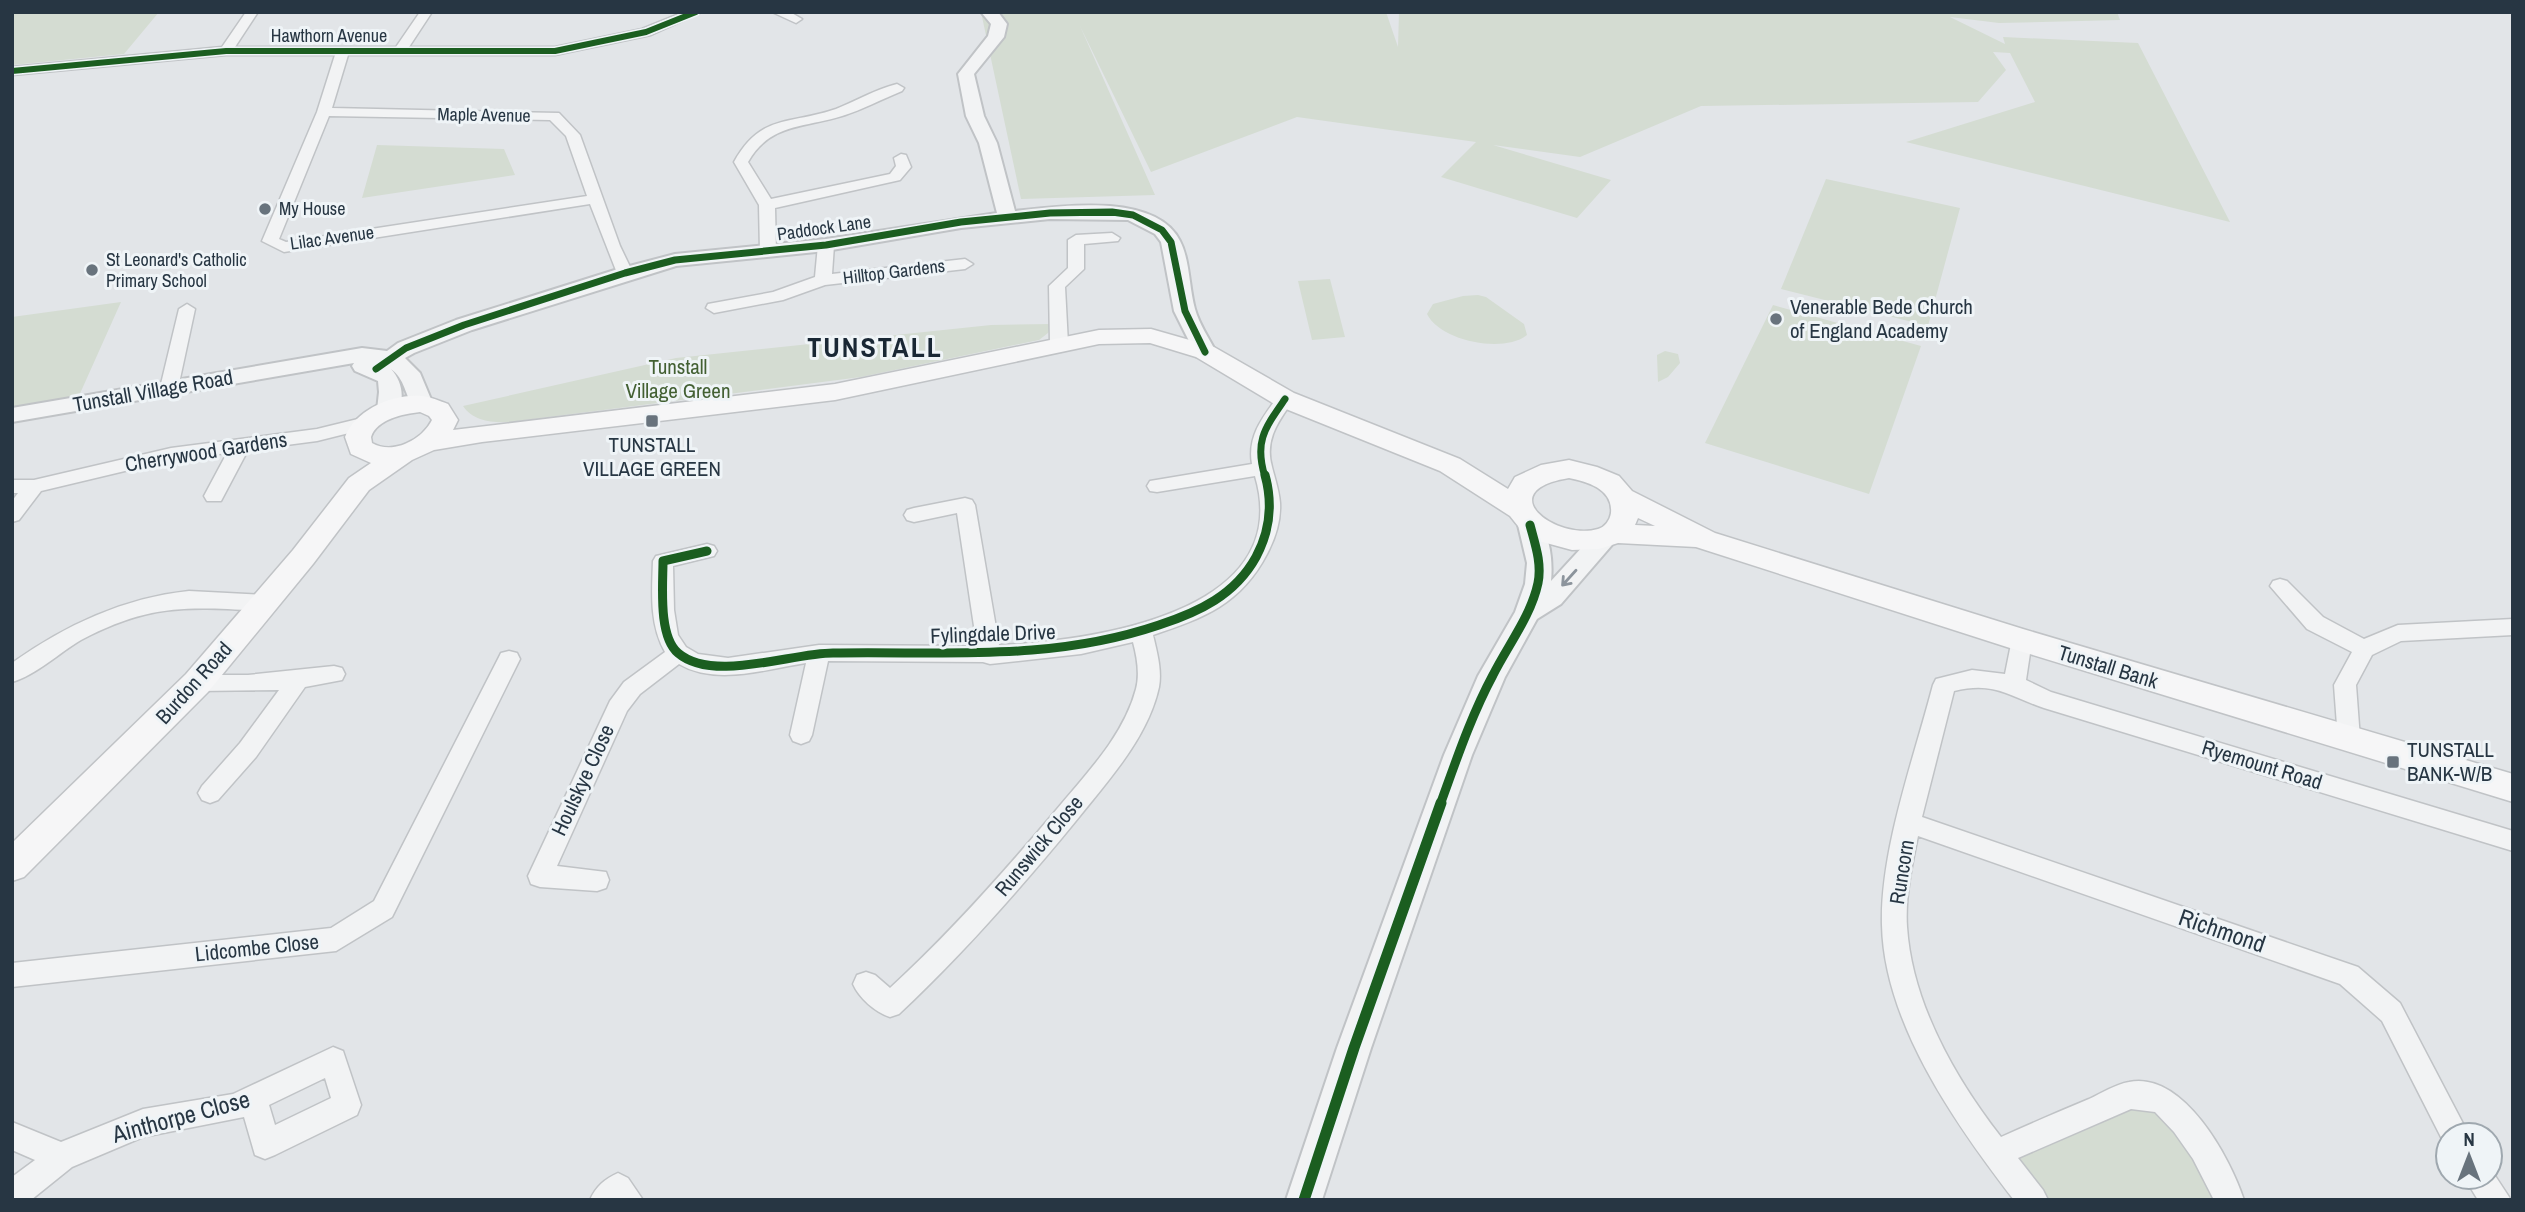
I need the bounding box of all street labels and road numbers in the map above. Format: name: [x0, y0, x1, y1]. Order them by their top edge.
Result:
street label: Hawthorn Avenue: [271, 23, 387, 48]
street label: Maple Avenue: [437, 101, 531, 128]
street label: Paddock Lane: [775, 209, 872, 246]
street label: Lilac Avenue: [288, 219, 375, 256]
street label: Hilltop Gardens: [842, 253, 946, 290]
street label: Tunstall Village Road: [71, 362, 235, 419]
street label: Cherrywood Gardens: [123, 424, 289, 479]
street label: Fylingdale Drive: [930, 617, 1056, 650]
street label: Burdon Road: [149, 635, 238, 730]
street label: Tunstall Bank: [2055, 638, 2162, 696]
street label: Houlskye Close: [544, 719, 621, 840]
street label: Ryemount Road: [2198, 732, 2326, 797]
street label: Runswick Close: [988, 789, 1089, 902]
street label: Runcorn: [1882, 838, 1921, 906]
street label: Richmond: [2175, 900, 2270, 960]
street label: Lidcombe Close: [194, 927, 320, 968]
street label: Ainthorpe Close: [107, 1082, 253, 1150]

